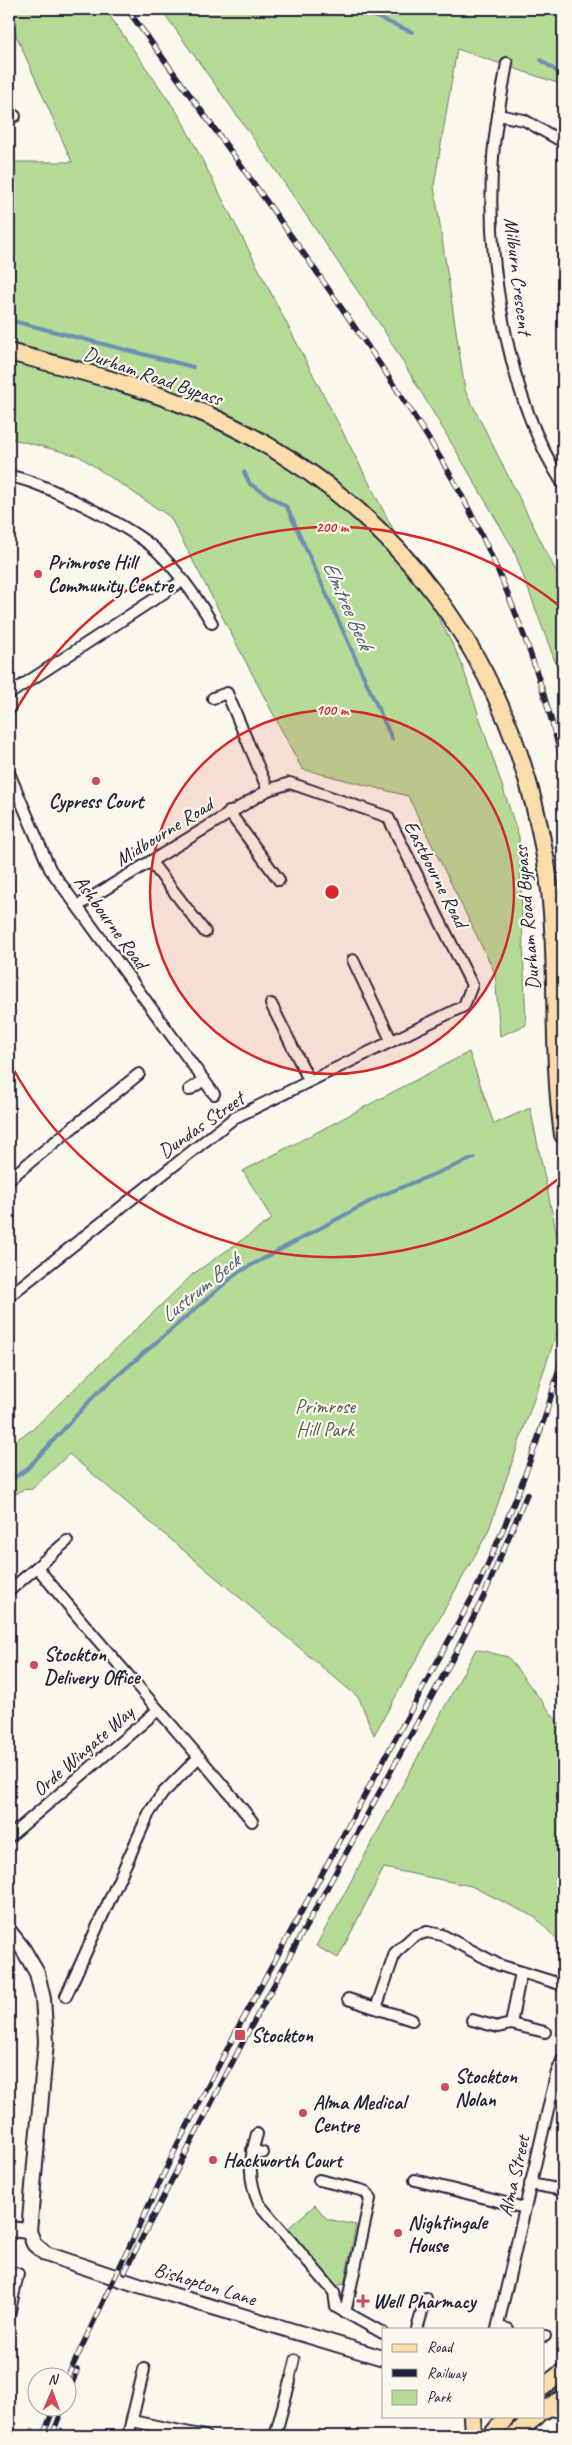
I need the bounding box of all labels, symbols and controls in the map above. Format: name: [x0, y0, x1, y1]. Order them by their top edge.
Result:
street label: Milburn Crescent: [498, 216, 538, 339]
street label: Durham Road Bypass: [81, 341, 227, 412]
text: 200 m: [316, 518, 350, 537]
place label: Primrose Hill Community Centre: [48, 550, 174, 599]
water label: Elmtree Beck: [317, 557, 381, 657]
marker: Primrose Hill Community Centre: [32, 568, 44, 580]
text: 100 m: [316, 701, 350, 720]
marker: Cypress Court: [90, 775, 102, 787]
place label: Cypress Court: [49, 789, 146, 814]
street label: Midbourne Road: [110, 790, 220, 872]
street label: Eastbourne Road: [398, 816, 475, 935]
street label: Durham Road Bypass: [508, 843, 546, 991]
street label: Ashbourne Road: [69, 870, 155, 976]
centre of rings: [323, 883, 341, 901]
street label: Dundas Street: [153, 1084, 252, 1164]
water label: Lustrum Beck: [155, 1245, 248, 1328]
park label: Primrose Hill Park: [295, 1394, 357, 1442]
place label: Stockton Delivery Office: [44, 1642, 142, 1690]
marker: Stockton Delivery Office: [28, 1659, 40, 1671]
street label: Orde Wingate Way: [27, 1699, 140, 1802]
place label: Stockton: [251, 2023, 314, 2048]
marker: Stockton: [233, 2028, 247, 2042]
place label: Stockton Nolan: [455, 2064, 518, 2112]
marker: Stockton Nolan: [439, 2081, 451, 2093]
place label: Alma Medical Centre: [313, 2090, 409, 2138]
marker: Alma Medical Centre: [297, 2107, 309, 2119]
street label: Alma Street: [493, 2131, 536, 2219]
place label: Hackworth Court: [223, 2148, 344, 2173]
marker: Hackworth Court: [207, 2154, 219, 2166]
place label: Nightingale House: [408, 2210, 489, 2258]
marker: Nightingale House: [392, 2227, 404, 2239]
street label: Bishopton Lane: [151, 2257, 260, 2312]
place label: Well Pharmacy: [373, 2289, 478, 2314]
marker: Well Pharmacy: [357, 2295, 369, 2307]
legend: [382, 2328, 544, 2418]
text: Road: [427, 2338, 454, 2357]
text: Railway: [427, 2364, 468, 2383]
north arrow: [28, 2368, 78, 2418]
text: N: [48, 2371, 59, 2388]
text: Park: [427, 2388, 452, 2407]

